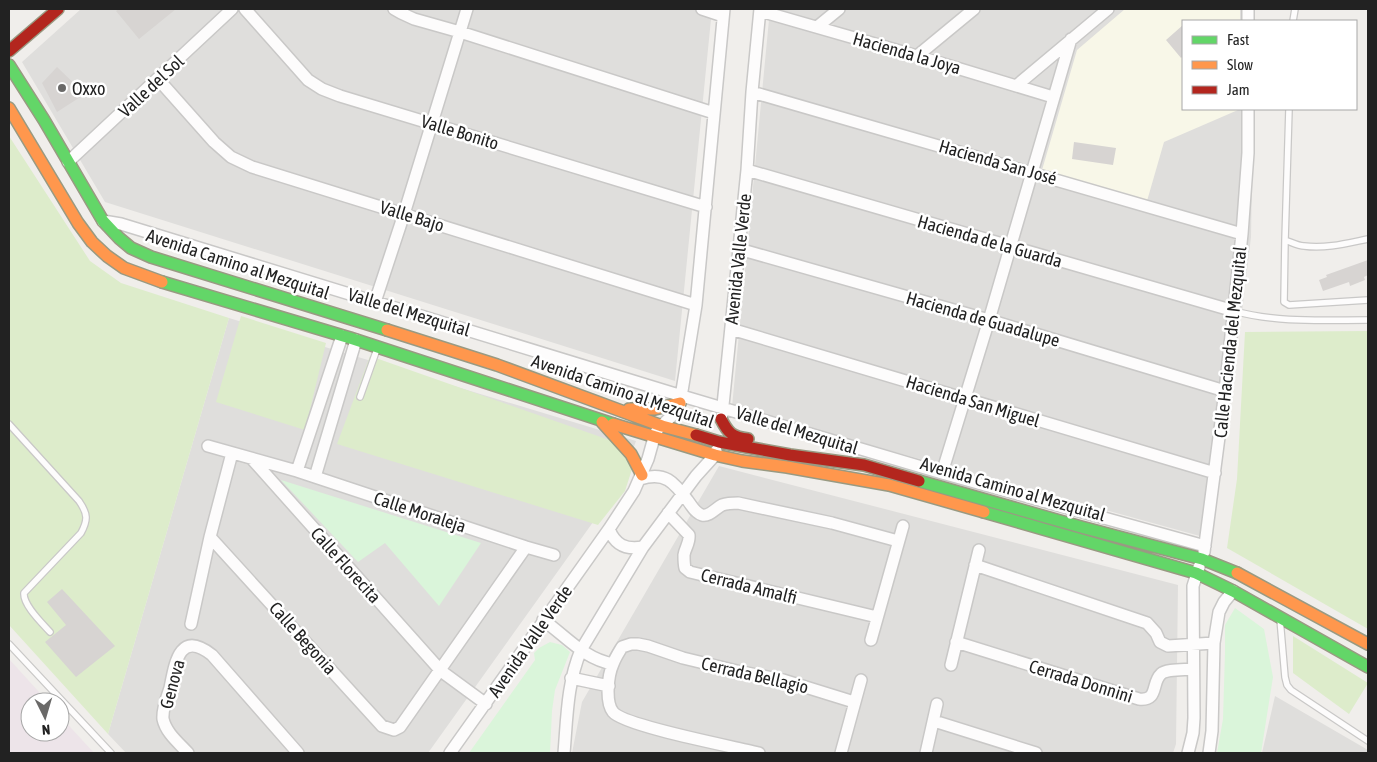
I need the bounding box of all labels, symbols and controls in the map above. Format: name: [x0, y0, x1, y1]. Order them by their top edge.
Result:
legend: [1182, 20, 1357, 110]
street label: Hacienda la Joya: [851, 28, 963, 78]
text: Fast: [1227, 31, 1249, 48]
street label: Valle del Sol: [114, 50, 188, 121]
text: Slow: [1227, 56, 1253, 73]
place label: Oxxo: [72, 78, 105, 99]
text: Jam: [1227, 81, 1250, 98]
marker: Oxxo: [56, 82, 68, 94]
street label: Valle Bonito: [419, 110, 501, 154]
street label: Hacienda San José: [937, 135, 1059, 189]
street label: Avenida Valle Verde: [721, 192, 755, 326]
street label: Valle Bajo: [377, 196, 447, 236]
street label: Hacienda de la Guarda: [915, 210, 1065, 272]
street label: Avenida Camino al Mezquital: [144, 224, 333, 304]
street label: Calle Hacienda del Mezquital: [1209, 245, 1251, 439]
street label: Valle del Mezquital: [345, 283, 473, 341]
street label: Hacienda de Guadalupe: [904, 287, 1062, 351]
street label: Avenida Camino al Mezquital: [529, 350, 717, 432]
street label: Hacienda San Miguel: [904, 371, 1043, 431]
street label: Valle del Mezquital: [733, 401, 861, 459]
street label: Avenida Camino al Mezquital: [918, 453, 1108, 526]
street label: Calle Moraleja: [371, 487, 469, 537]
street label: Calle Florecita: [307, 523, 385, 607]
street label: Cerrada Amalfi: [699, 564, 799, 608]
street label: Avenida Valle Verde: [484, 581, 576, 701]
street label: Calle Begonia: [265, 597, 341, 679]
street label: Cerrada Bellagio: [699, 652, 811, 698]
street label: Cerrada Donnini: [1027, 655, 1135, 707]
street label: Genova: [155, 657, 189, 711]
north arrow: [20, 692, 70, 742]
text: N: [41, 722, 51, 738]

